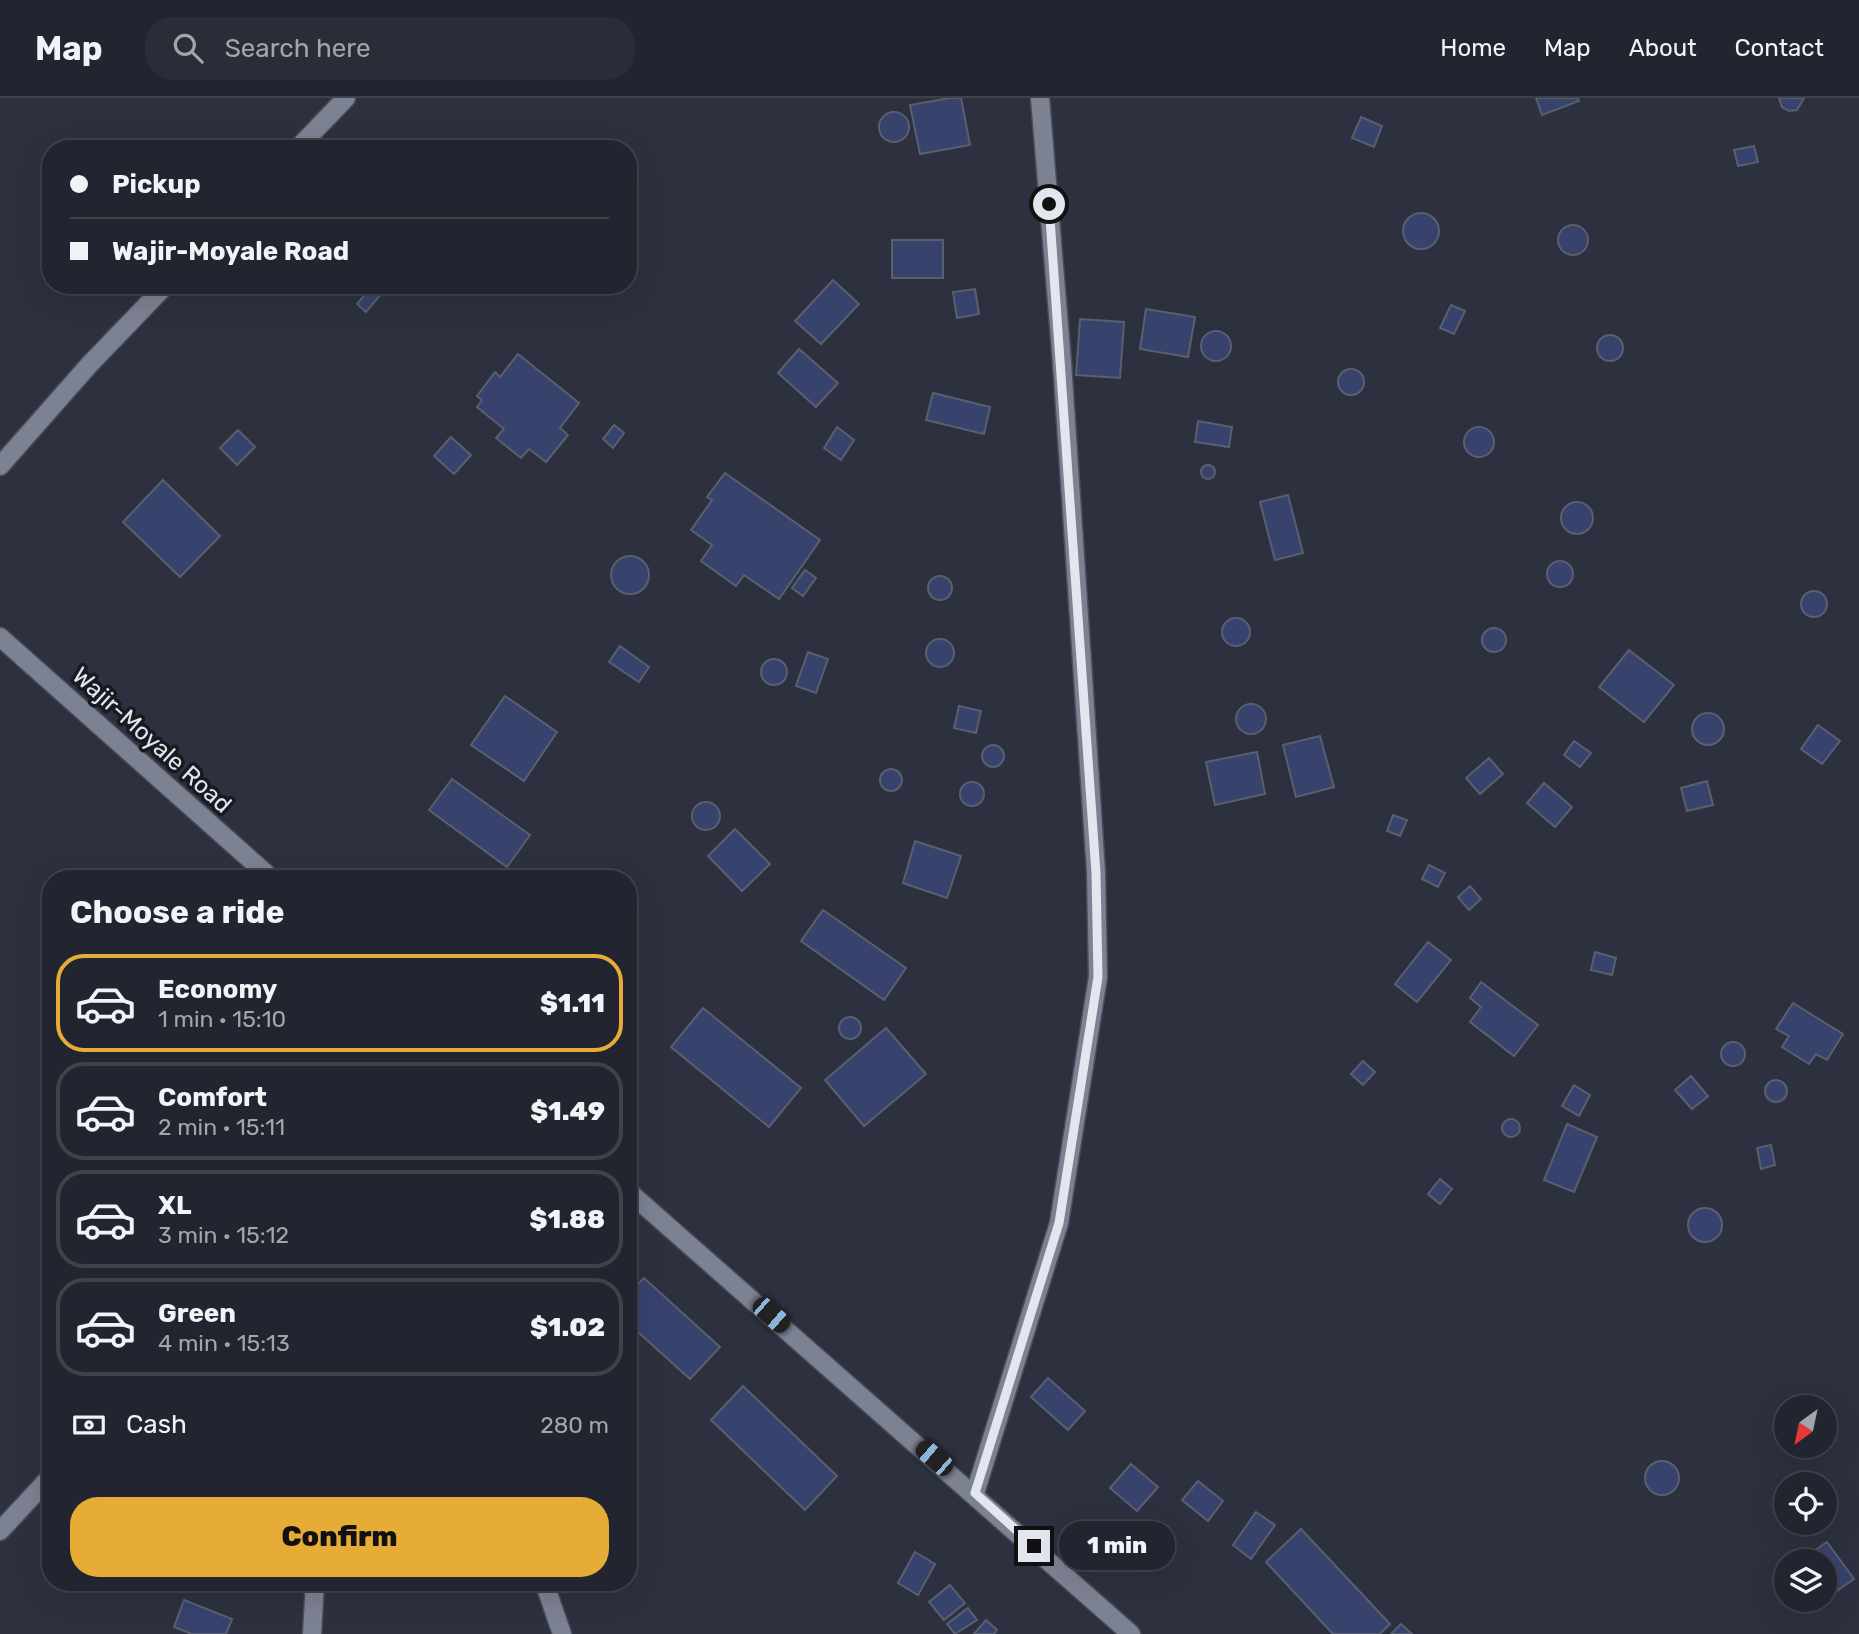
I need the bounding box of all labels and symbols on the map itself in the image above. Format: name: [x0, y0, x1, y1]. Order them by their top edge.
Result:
route start: [1033, 188, 1065, 220]
street label: Wajir-Moyale Road: [67, 661, 237, 819]
car: [749, 1293, 794, 1337]
north arrow: [1774, 1395, 1838, 1458]
car: [912, 1436, 957, 1480]
callout: 1 min: [1058, 1522, 1174, 1570]
route end: [1018, 1530, 1050, 1562]

